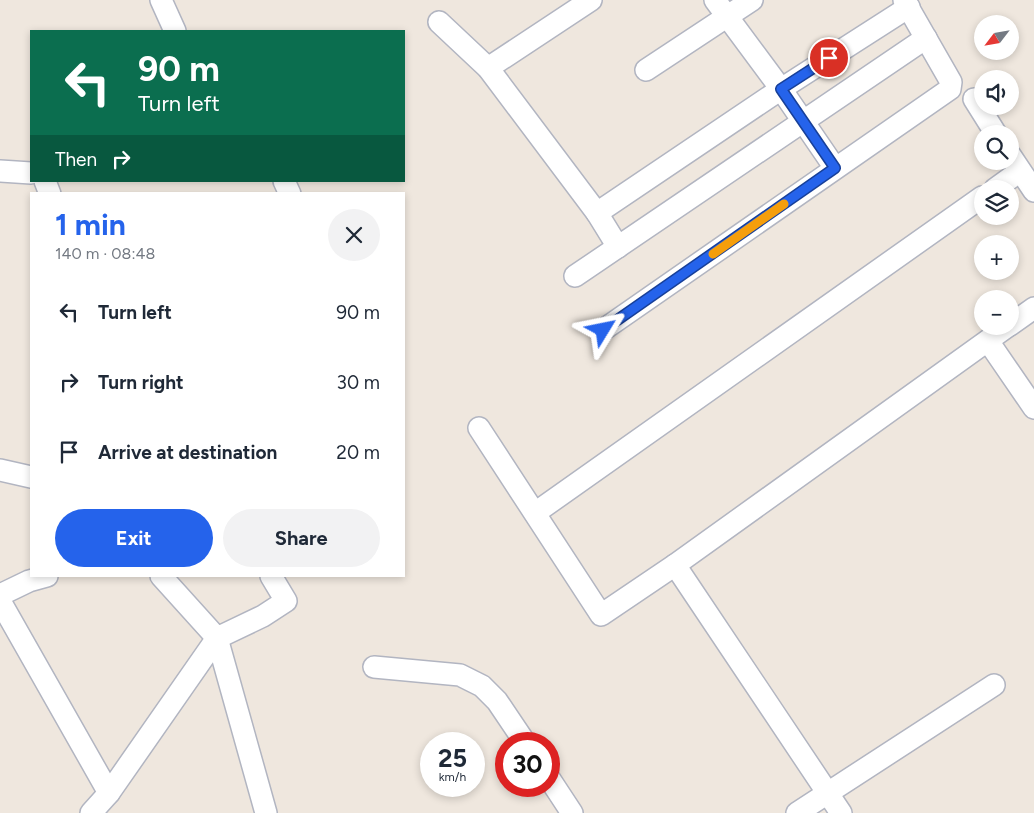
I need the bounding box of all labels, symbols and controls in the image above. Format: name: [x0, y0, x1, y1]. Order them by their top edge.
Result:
north arrow: [974, 15, 1019, 60]
map controls: [974, 15, 1019, 335]
pin: [808, 37, 850, 79]
icon: arrive: [815, 44, 843, 72]
text: 90 m: [138, 48, 220, 90]
icon: left: [55, 50, 120, 115]
button: sound: [974, 70, 1019, 115]
text: Turn left: [138, 90, 220, 117]
button: search: [974, 125, 1019, 170]
icon: right: [107, 145, 135, 173]
text: Then: [55, 148, 97, 171]
button: layers: [974, 180, 1019, 225]
text: 1 min: [55, 206, 126, 243]
button: close: [328, 209, 380, 261]
button: +: [974, 235, 1019, 280]
text: 140 m · 08:48: [55, 244, 155, 263]
button: −: [974, 290, 1019, 335]
icon: left: [55, 298, 83, 326]
text: Turn left: [98, 301, 172, 324]
text: 90 m: [336, 301, 380, 324]
position arrow: [576, 303, 628, 355]
icon: right: [55, 368, 83, 396]
text: Turn right: [98, 371, 184, 394]
text: 30 m: [337, 371, 380, 394]
icon: arrive: [55, 438, 83, 466]
text: Arrive at destination: [98, 441, 277, 464]
text: 20 m: [336, 441, 380, 464]
button: Exit: [55, 509, 213, 567]
button: Share: [223, 509, 380, 567]
speed limit sign: 30: [495, 732, 560, 797]
text: 25: [438, 743, 467, 773]
text: km/h: [439, 770, 466, 784]

